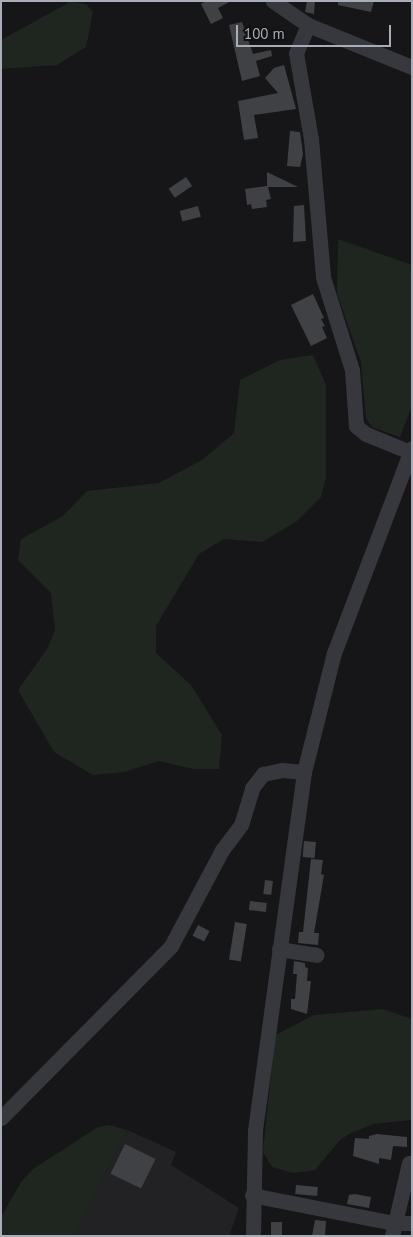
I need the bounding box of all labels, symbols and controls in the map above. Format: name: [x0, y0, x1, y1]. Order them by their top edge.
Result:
scale bar: [238, 15, 393, 47]
text: 100 m: [244, 24, 285, 43]

